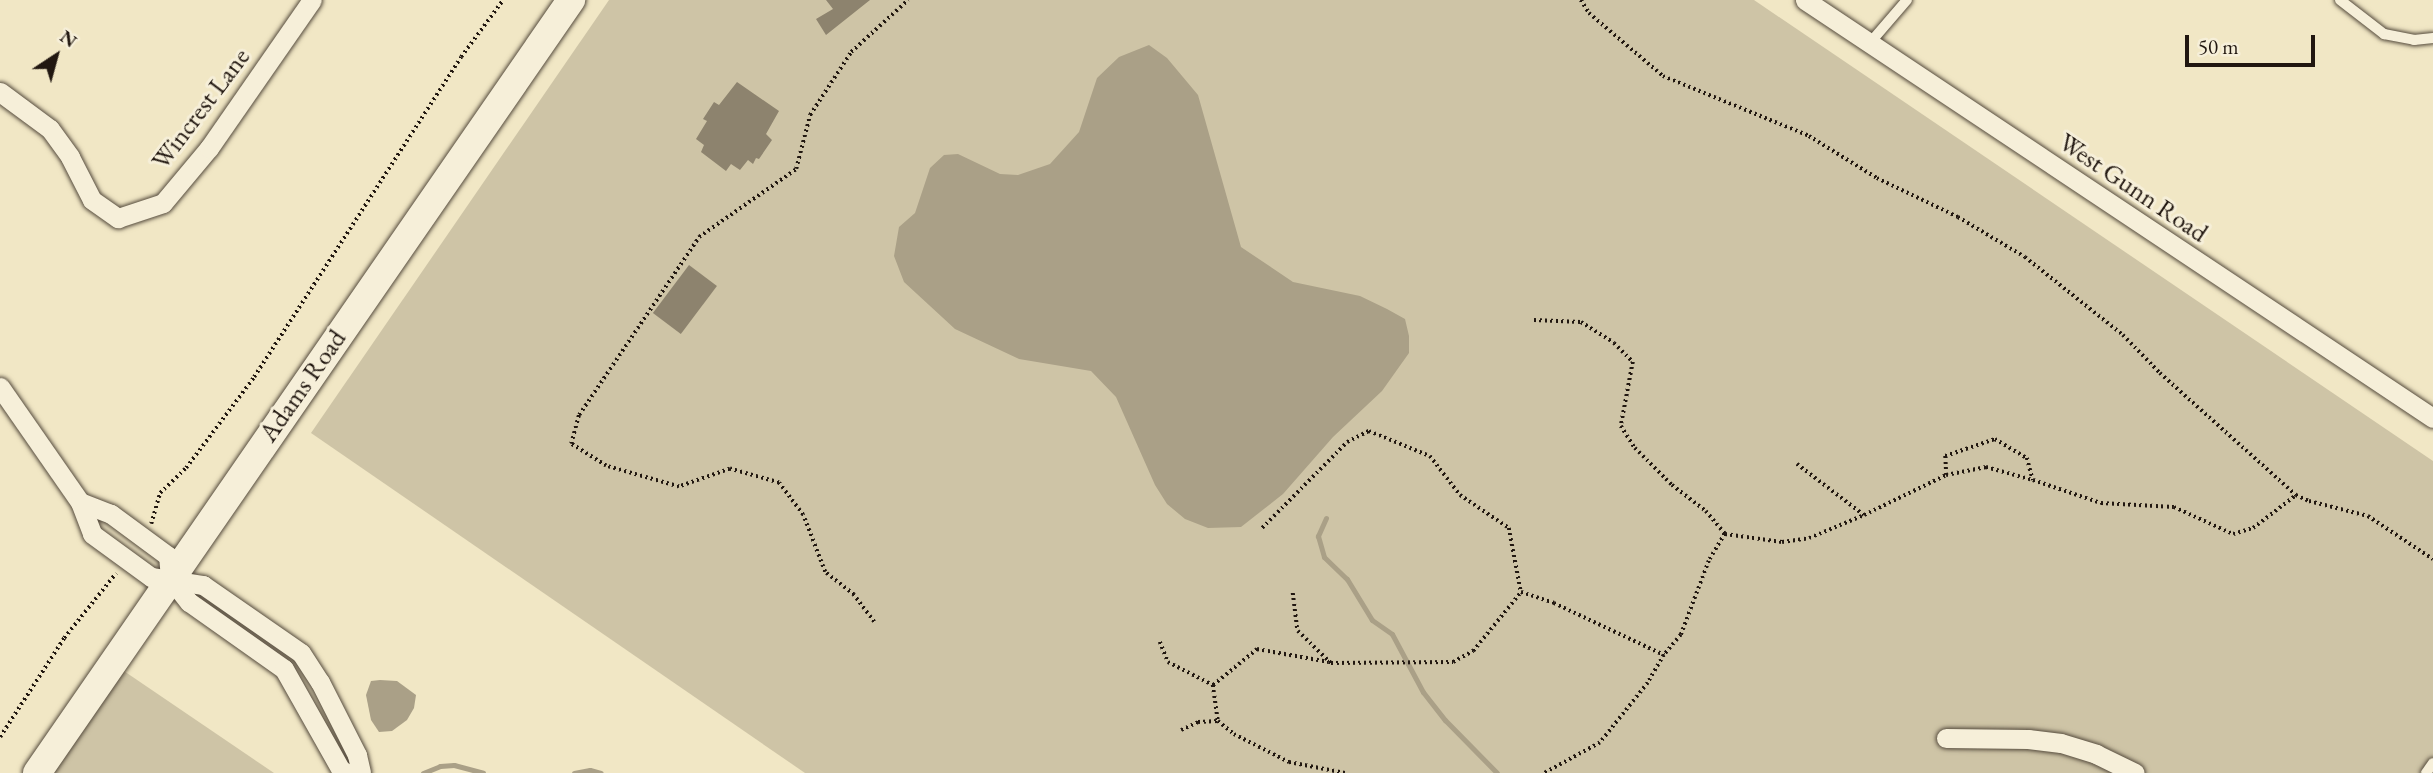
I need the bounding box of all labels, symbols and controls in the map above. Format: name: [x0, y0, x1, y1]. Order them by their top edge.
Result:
north arrow: [21, 21, 91, 91]
scale bar: [2188, 21, 2318, 65]
text: N: [55, 24, 82, 53]
text: 50 m: [2198, 33, 2239, 60]
street label: Wincrest Lane: [145, 42, 257, 176]
street label: West Gunn Road: [2053, 127, 2213, 249]
street label: Adams Road: [253, 324, 353, 448]

